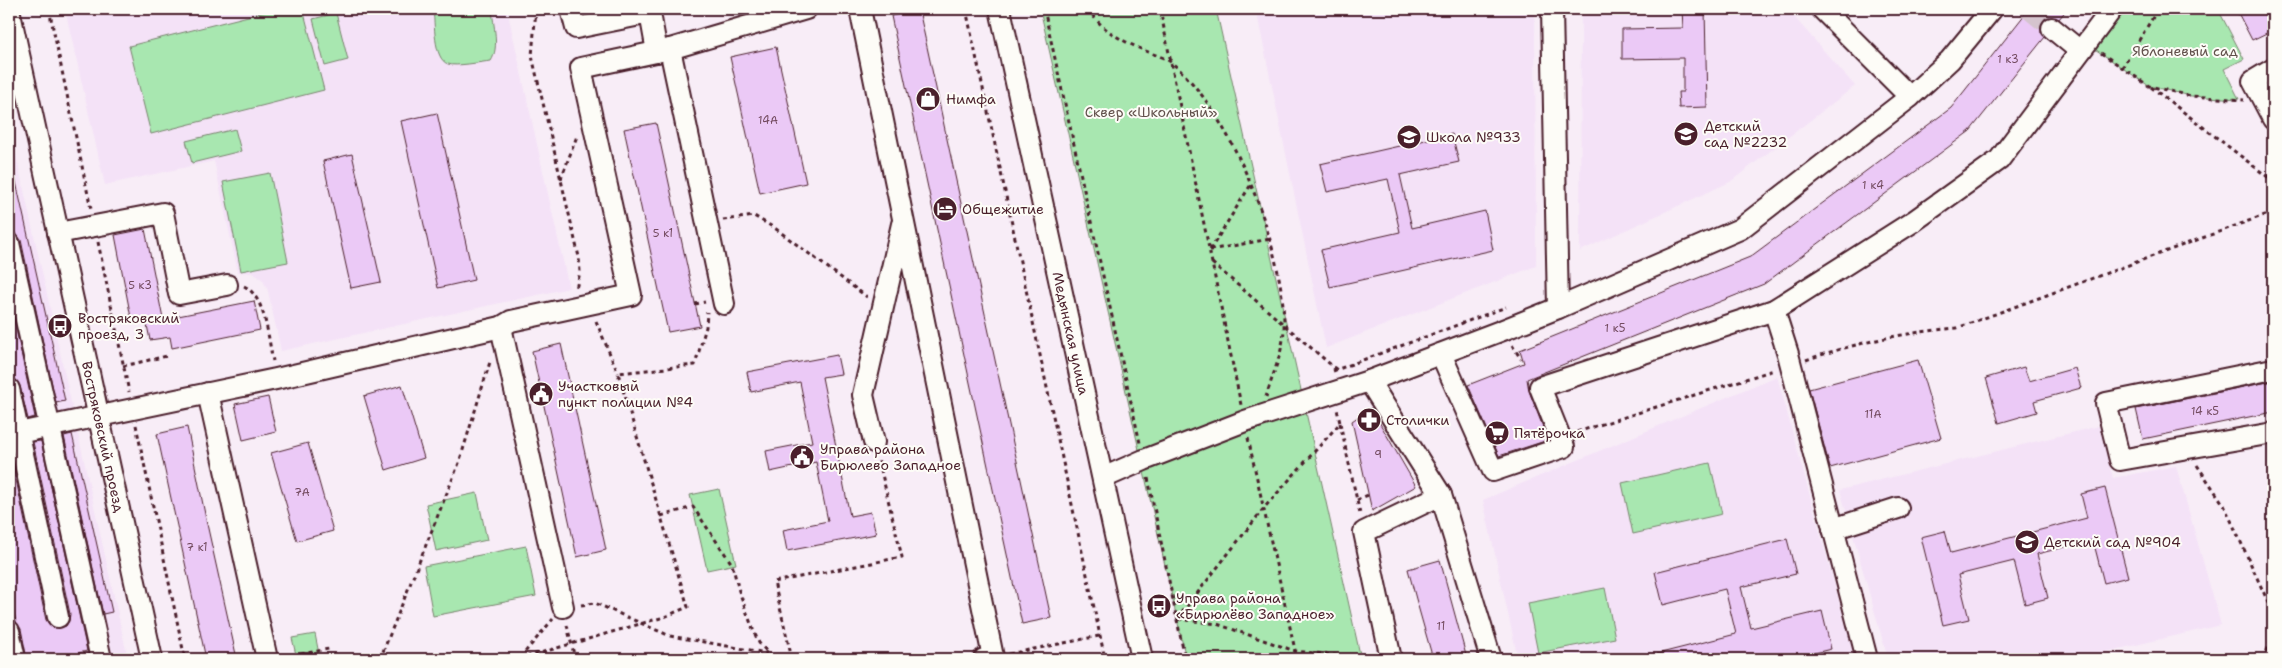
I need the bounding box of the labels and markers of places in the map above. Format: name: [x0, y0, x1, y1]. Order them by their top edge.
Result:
shop icon: Нимфа: [915, 86, 941, 112]
place label: Нимфа: [946, 90, 996, 108]
place label: Детский сад №2232: [1704, 117, 1787, 151]
school or university icon: Детский сад №2232: [1673, 121, 1699, 147]
school or university icon: Школа №933: [1396, 124, 1422, 150]
place label: Школа №933: [1426, 128, 1521, 146]
hotel icon: Общежитие: [932, 196, 958, 222]
place label: Общежитие: [962, 200, 1044, 218]
place label: Востряковский проезд, 3: [78, 309, 179, 343]
bus stop icon: Востряковский проезд, 3: [47, 313, 73, 339]
place label: Участковый пункт полиции №4: [558, 377, 693, 411]
public building icon: Участковый пункт полиции №4: [528, 381, 554, 407]
pharmacy icon: Столички: [1356, 407, 1382, 433]
place label: Столички: [1386, 411, 1449, 429]
supermarket icon: Пятёрочка: [1484, 420, 1510, 446]
place label: Пятёрочка: [1514, 424, 1585, 442]
place label: Управа района Бирюлево Западное: [820, 440, 961, 474]
public building icon: Управа района Бирюлево Западное: [789, 444, 815, 470]
school or university icon: Детский сад №904: [2014, 529, 2040, 555]
place label: Детский сад №904: [2044, 533, 2181, 551]
place label: Управа района «Бирюлёво Западное»: [1176, 589, 1334, 623]
bus stop icon: Управа района «Бирюлёво Западное»: [1146, 593, 1172, 619]

